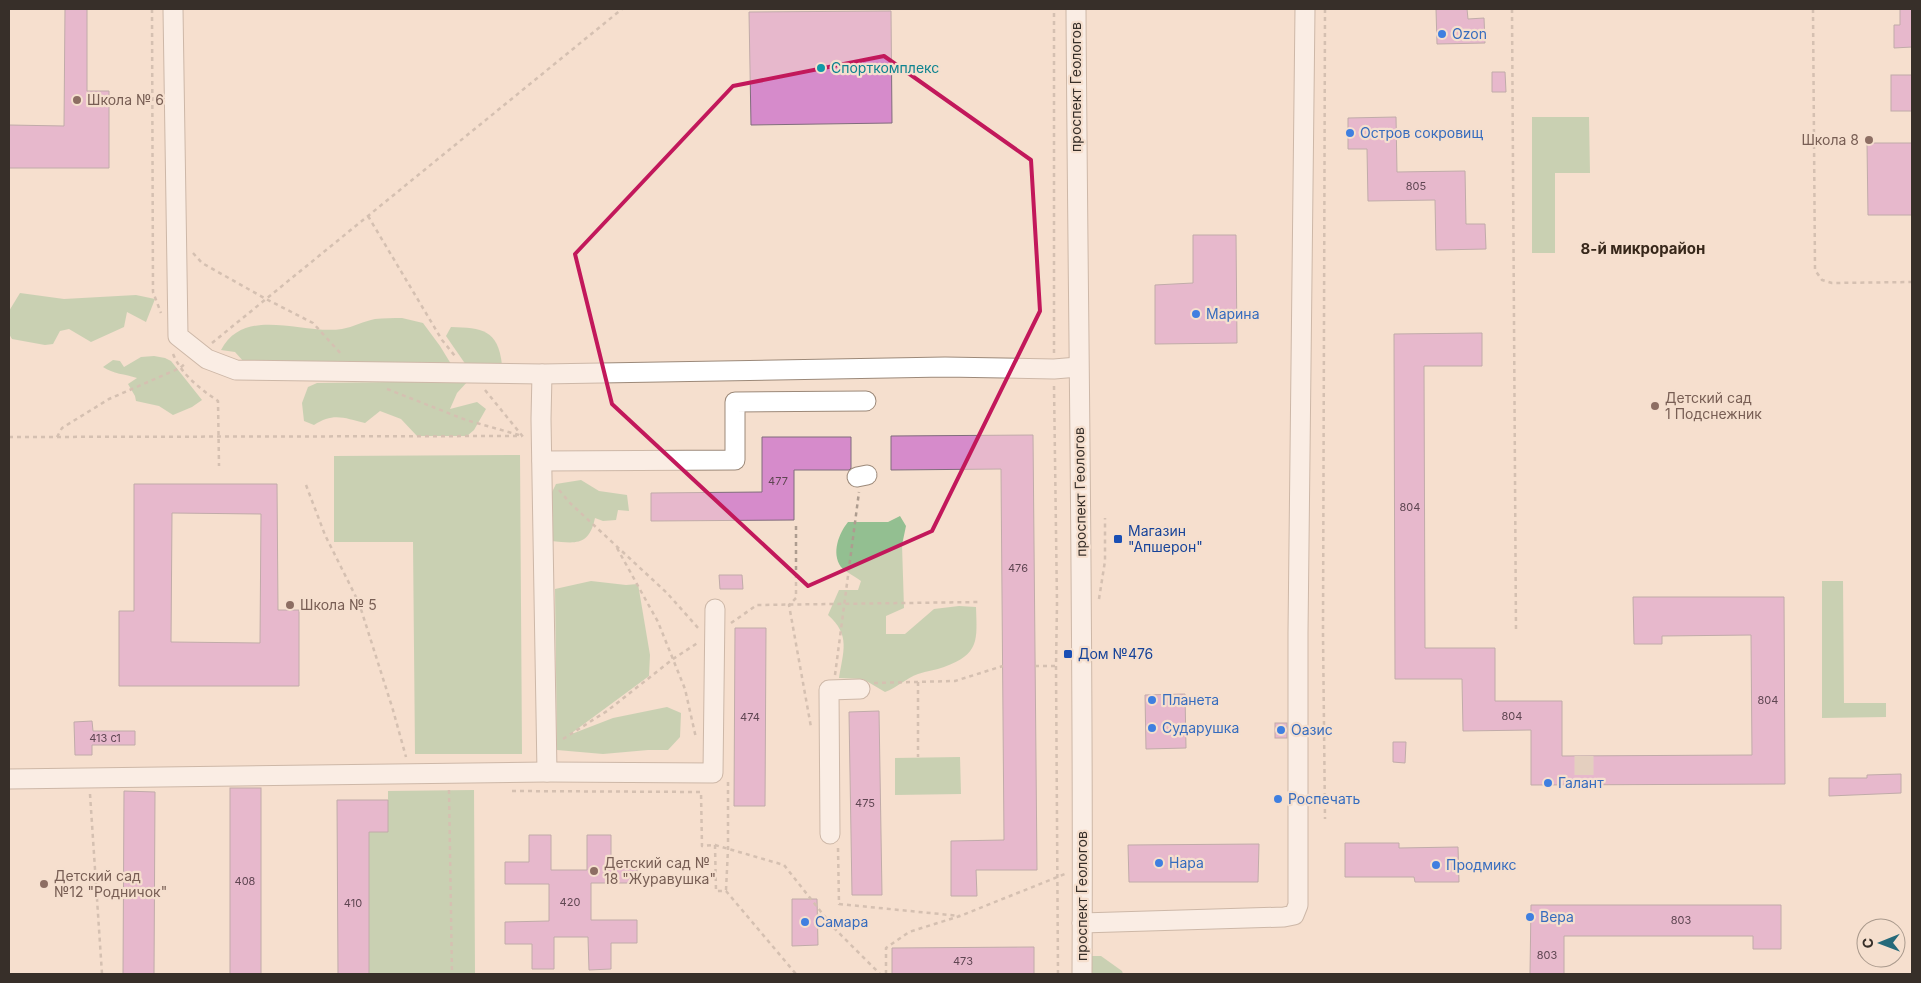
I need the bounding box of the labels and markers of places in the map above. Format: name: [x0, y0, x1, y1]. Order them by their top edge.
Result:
place label: Ozon: [1452, 25, 1487, 42]
marker: Ozon: [1436, 28, 1448, 40]
place label: Спорткомплекс: [831, 59, 939, 76]
marker: Спорткомплекс: [815, 62, 827, 74]
place label: Школа № 6: [87, 91, 164, 108]
marker: Школа № 6: [71, 94, 83, 106]
place label: Остров сокровищ: [1360, 124, 1483, 141]
marker: Остров сокровищ: [1344, 127, 1356, 139]
place label: Школа 8: [1801, 131, 1859, 148]
marker: Школа 8: [1863, 134, 1875, 146]
place label: Марина: [1206, 305, 1260, 322]
marker: Марина: [1190, 308, 1202, 320]
place label: Детский сад 1 Подснежник: [1665, 389, 1762, 422]
marker: Детский сад 1 Подснежник: [1649, 400, 1661, 412]
place label: Магазин "Апшерон": [1128, 522, 1203, 555]
marker: Магазин "Апшерон": [1112, 533, 1124, 545]
place label: Школа № 5: [300, 596, 377, 613]
marker: Школа № 5: [284, 599, 296, 611]
place label: Дом №476: [1078, 645, 1153, 662]
marker: Дом №476: [1062, 648, 1074, 660]
place label: Планета: [1162, 691, 1219, 708]
marker: Планета: [1146, 694, 1158, 706]
place label: Сударушка: [1162, 719, 1239, 736]
place label: Оазис: [1291, 721, 1333, 738]
marker: Сударушка: [1146, 722, 1158, 734]
marker: Оазис: [1275, 724, 1287, 736]
place label: Галант: [1558, 774, 1604, 791]
marker: Галант: [1542, 777, 1554, 789]
place label: Роспечать: [1288, 790, 1360, 807]
marker: Роспечать: [1272, 793, 1284, 805]
place label: Детский сад № 18 "Журавушка": [604, 854, 716, 887]
place label: Нара: [1169, 854, 1204, 871]
place label: Продмикс: [1446, 856, 1517, 873]
marker: Нара: [1153, 857, 1165, 869]
marker: Продмикс: [1430, 859, 1442, 871]
marker: Детский сад № 18 "Журавушка": [588, 865, 600, 877]
place label: Детский сад №12 "Родничок": [54, 867, 167, 900]
marker: Детский сад №12 "Родничок": [38, 878, 50, 890]
place label: Вера: [1540, 908, 1574, 925]
marker: Вера: [1524, 911, 1536, 923]
place label: Самара: [815, 913, 868, 930]
marker: Самара: [799, 916, 811, 928]

